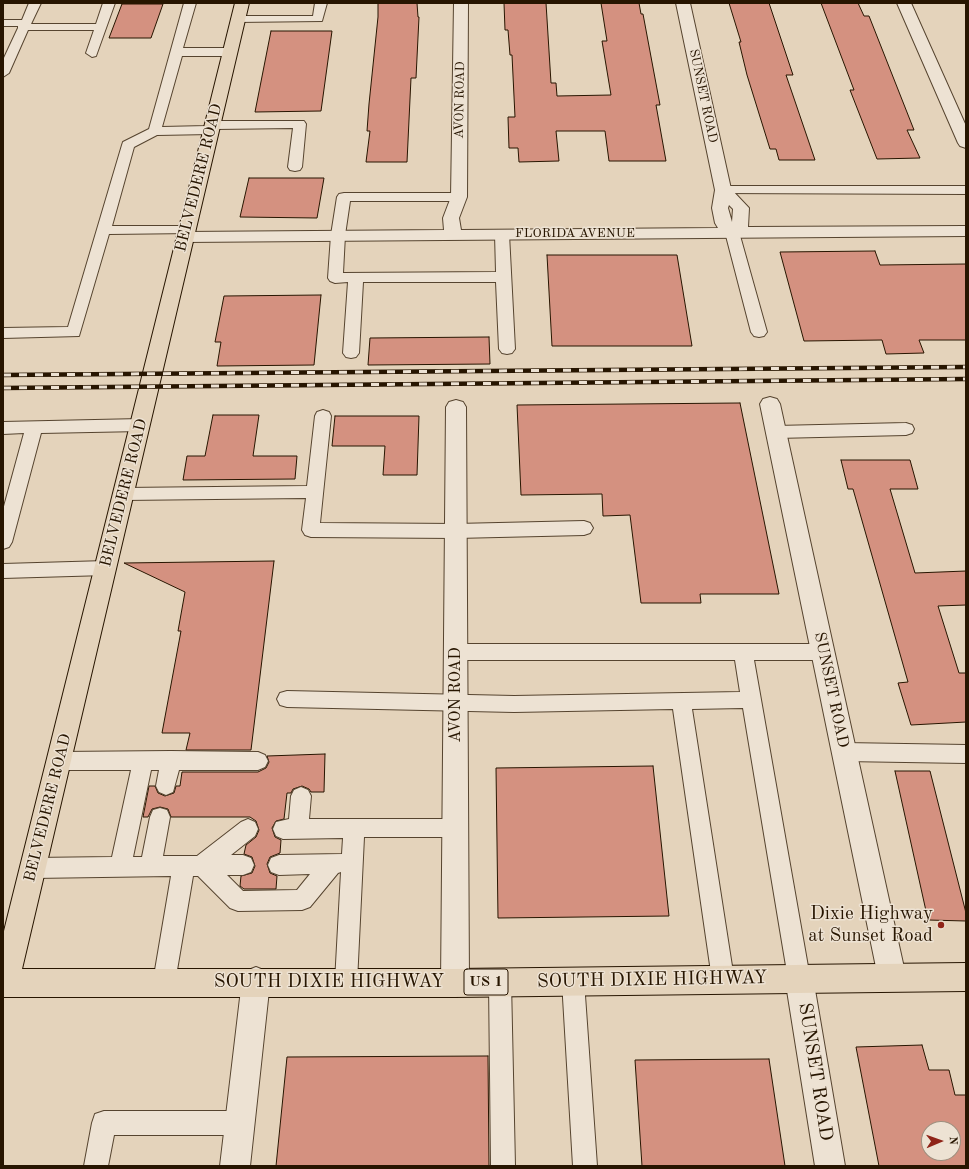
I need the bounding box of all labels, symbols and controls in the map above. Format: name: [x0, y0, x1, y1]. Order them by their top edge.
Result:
street label: SUNSET ROAD: [685, 48, 721, 144]
street label: AVON ROAD: [452, 61, 468, 139]
street label: BELVEDERE ROAD: [171, 102, 227, 254]
street label: FLORIDA AVENUE: [515, 226, 635, 242]
street label: BELVEDERE ROAD: [96, 417, 152, 569]
street label: SUNSET ROAD: [809, 630, 853, 750]
street label: AVON ROAD: [446, 647, 466, 743]
street label: BELVEDERE ROAD: [20, 732, 76, 884]
place label: Dixie Highway at Sunset Road: [808, 903, 933, 947]
marker: Dixie Highway at Sunset Road: [936, 920, 946, 930]
street label: SOUTH DIXIE HIGHWAY: [537, 967, 767, 993]
road number: US 1: [464, 969, 508, 995]
street label: SOUTH DIXIE HIGHWAY: [214, 971, 444, 993]
street label: SUNSET ROAD: [793, 1001, 837, 1143]
north arrow: [921, 1121, 961, 1161]
text: N: [947, 1136, 958, 1145]

